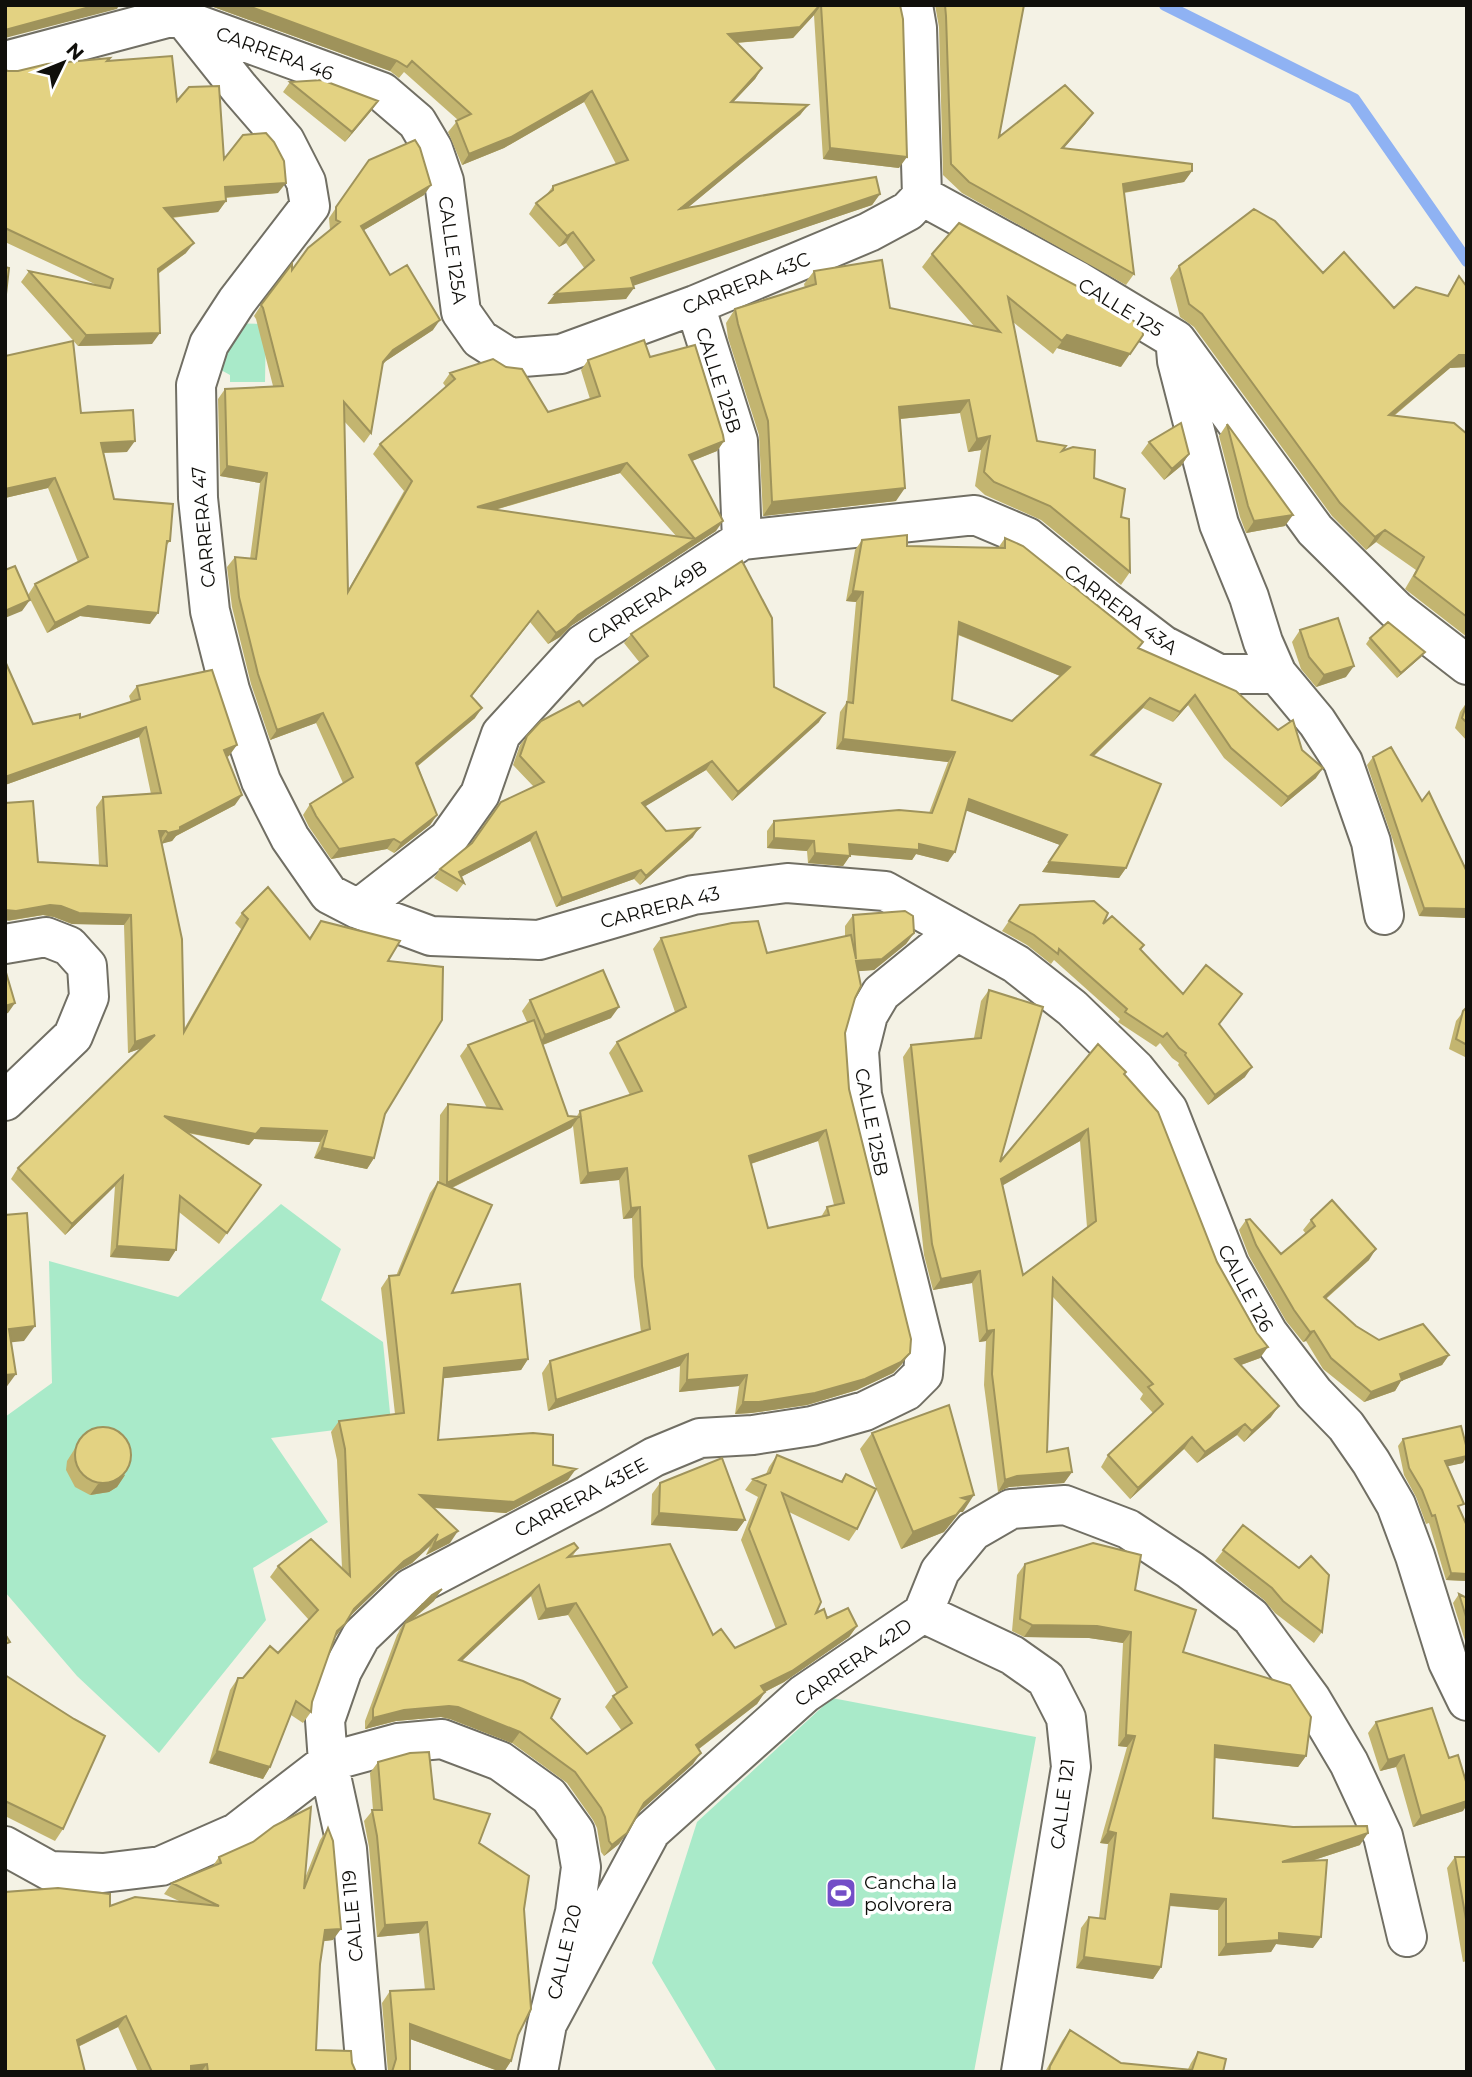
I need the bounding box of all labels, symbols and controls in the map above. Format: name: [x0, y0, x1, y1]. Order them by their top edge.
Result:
street label: CARRERA 46: [213, 22, 337, 85]
north arrow: [28, 28, 98, 98]
text: N: [61, 38, 89, 65]
street label: CALLE 125A: [434, 195, 472, 306]
street label: CARRERA 43C: [679, 247, 813, 320]
street label: CALLE 125: [1074, 273, 1168, 342]
street label: CALLE 125B: [691, 325, 746, 436]
street label: CARRERA 47: [187, 465, 220, 589]
street label: CARRERA 49B: [583, 555, 711, 650]
street label: CARRERA 43A: [1059, 559, 1182, 660]
street label: CARRERA 43: [598, 882, 722, 933]
street label: CALLE 125B: [850, 1066, 893, 1178]
street label: CALLE 126: [1213, 1240, 1278, 1336]
street label: CARRERA 43EE: [511, 1453, 652, 1542]
street label: CARRERA 42D: [790, 1613, 917, 1711]
street label: CALLE 121: [1046, 1757, 1079, 1851]
street label: CALLE 119: [337, 1869, 368, 1963]
place label: Cancha la polvorera: [864, 1871, 957, 1916]
sports icon: Cancha la polvorera: [824, 1876, 858, 1910]
street label: CALLE 120: [542, 1902, 587, 2002]

